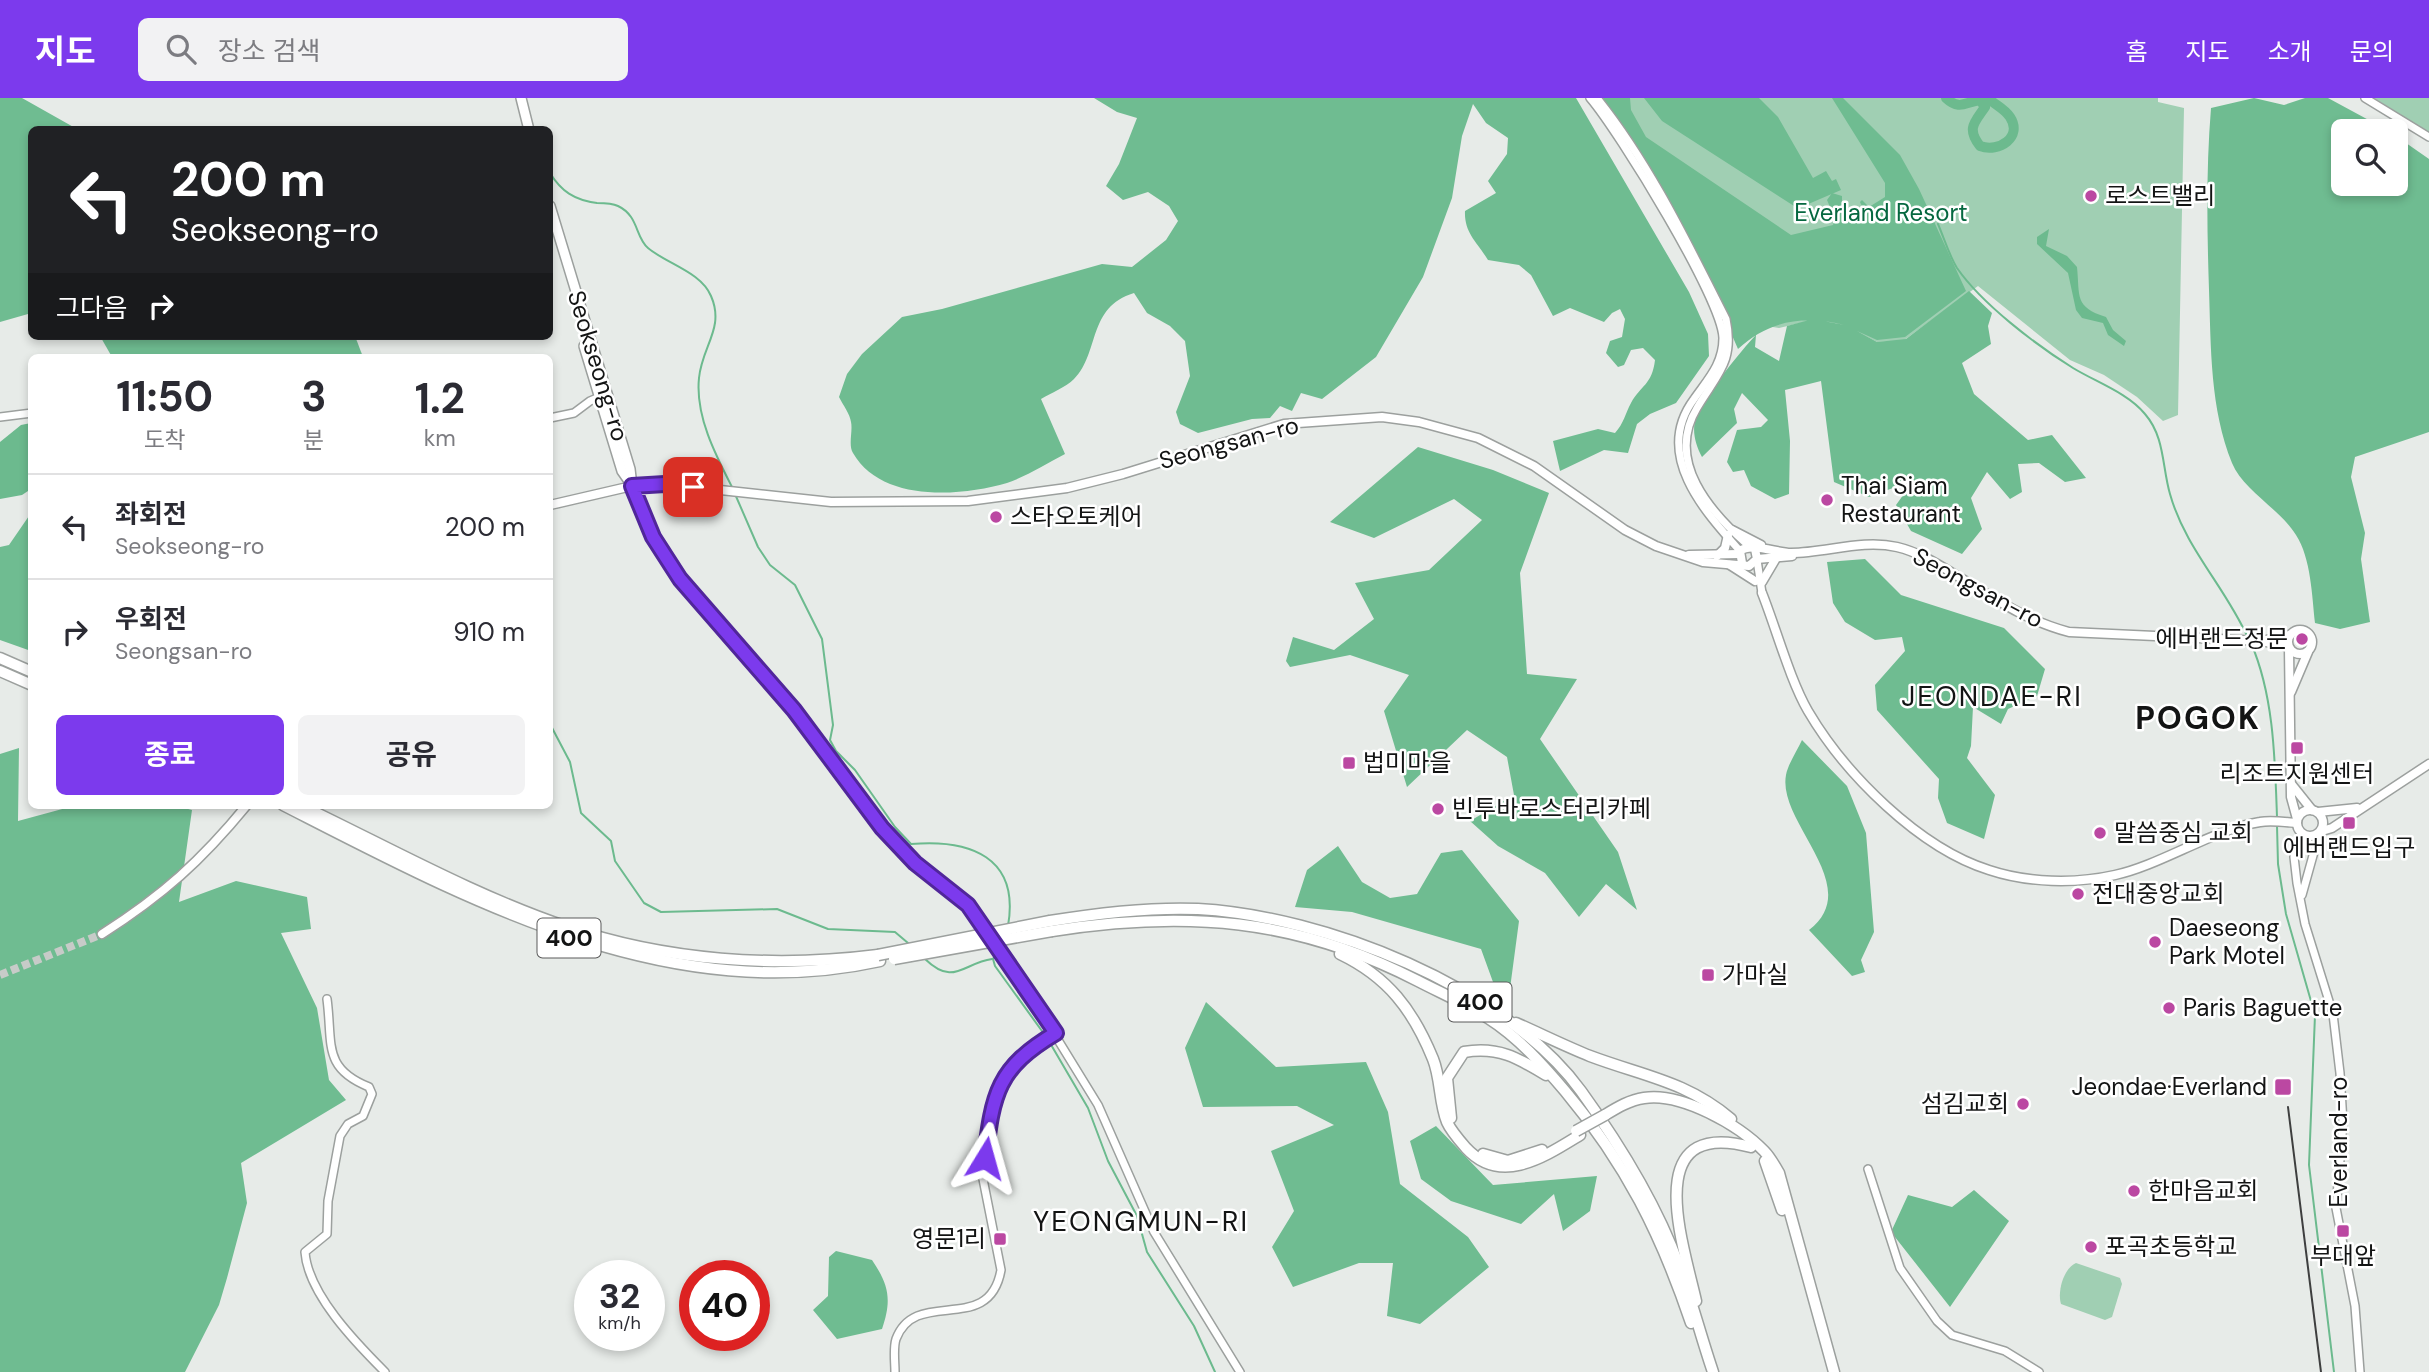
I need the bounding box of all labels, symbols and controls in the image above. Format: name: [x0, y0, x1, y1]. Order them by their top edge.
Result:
search box: [138, 18, 628, 81]
text: 지도: [35, 30, 96, 73]
icon: search: [162, 30, 200, 68]
text: 장소 검색: [218, 34, 320, 68]
text: 홈: [2125, 36, 2147, 67]
text: 지도: [2185, 36, 2230, 67]
text: 소개: [2268, 36, 2312, 67]
text: 문의: [2350, 36, 2394, 67]
map controls: [2331, 119, 2408, 196]
button: search: [2331, 119, 2408, 196]
text: 200 m: [171, 147, 326, 211]
icon: left: [56, 154, 147, 245]
place label: 로스트밸리: [2105, 180, 2215, 211]
marker: 로스트밸리: [2083, 188, 2099, 204]
park label: Everland Resort: [1794, 197, 1968, 228]
text: Seokseong-ro: [171, 209, 379, 251]
icon: right: [142, 287, 180, 325]
street label: Seokseong-ro: [561, 287, 636, 445]
text: 그다음: [56, 291, 128, 325]
text: 11:50: [116, 369, 213, 424]
text: 3: [301, 369, 327, 424]
text: 1.2: [415, 371, 465, 426]
street label: Seongsan-ro: [1156, 409, 1302, 476]
text: km: [424, 423, 456, 453]
text: 도착: [143, 425, 186, 455]
text: 분: [303, 425, 325, 455]
pin: [663, 457, 723, 517]
icon: arrive: [674, 468, 712, 506]
place label: Thai Siam Restaurant: [1841, 470, 1961, 529]
marker: Thai Siam Restaurant: [1819, 492, 1835, 508]
text: 좌회전: [115, 497, 187, 531]
place label: 스타오토케어: [1010, 501, 1142, 532]
icon: left: [56, 508, 94, 546]
marker: 스타오토케어: [988, 509, 1004, 525]
text: 200 m: [445, 510, 525, 544]
text: Seokseong-ro: [115, 531, 264, 561]
street label: Seongsan-ro: [1908, 540, 2049, 635]
text: 우회전: [115, 602, 187, 636]
icon: right: [56, 613, 94, 651]
text: 910 m: [453, 615, 525, 649]
place label: 에버랜드정문: [2156, 623, 2288, 654]
marker: 에버랜드정문: [2294, 631, 2310, 647]
text: Seongsan-ro: [115, 636, 253, 666]
district label: JEONDAE-RI: [1901, 678, 2083, 715]
district label: POGOK: [2135, 697, 2261, 739]
button: 종료: [56, 715, 284, 795]
button: 공유: [298, 715, 525, 795]
marker: 리조트지원센터: [2289, 740, 2305, 756]
place label: 법미마을: [1363, 747, 1451, 778]
marker: 법미마을: [1341, 755, 1357, 771]
place label: 리조트지원센터: [2220, 758, 2374, 789]
place label: 빈투바로스터리카페: [1452, 793, 1651, 824]
marker: 빈투바로스터리카페: [1430, 801, 1446, 817]
marker: 에버랜드입구: [2341, 815, 2357, 831]
place label: 말씀중심 교회: [2114, 817, 2253, 848]
marker: 말씀중심 교회: [2092, 825, 2108, 841]
place label: 에버랜드입구: [2283, 832, 2415, 863]
place label: 전대중앙교회: [2092, 878, 2224, 909]
marker: 전대중앙교회: [2070, 886, 2086, 902]
place label: Daeseong Park Motel: [2169, 912, 2285, 971]
road number: 400: [538, 918, 600, 958]
marker: Daeseong Park Motel: [2147, 934, 2163, 950]
place label: 가마실: [1722, 959, 1788, 990]
marker: 가마실: [1700, 967, 1716, 983]
road number: 400: [1448, 982, 1512, 1021]
place label: Paris Baguette: [2183, 992, 2343, 1023]
marker: Paris Baguette: [2161, 1000, 2177, 1016]
place label: Jeondae·Everland: [2071, 1071, 2267, 1102]
marker: Jeondae·Everland: [2273, 1077, 2293, 1097]
street label: Everland-ro: [2323, 1077, 2354, 1208]
place label: 섬김교회: [1921, 1088, 2009, 1119]
marker: 섬김교회: [2015, 1096, 2031, 1112]
position arrow: [948, 1121, 1022, 1195]
place label: 한마음교회: [2148, 1175, 2258, 1206]
marker: 한마음교회: [2126, 1183, 2142, 1199]
district label: YEONGMUN-RI: [1033, 1203, 1249, 1240]
place label: 영문1리: [912, 1223, 986, 1254]
marker: 부대앞: [2335, 1223, 2351, 1239]
marker: 영문1리: [992, 1231, 1008, 1247]
place label: 포곡초등학교: [2105, 1231, 2237, 1262]
marker: 포곡초등학교: [2083, 1239, 2099, 1255]
place label: 부대앞: [2310, 1240, 2376, 1271]
speed limit sign: 40: [679, 1260, 770, 1351]
text: 32: [599, 1273, 640, 1319]
text: km/h: [598, 1311, 641, 1335]

